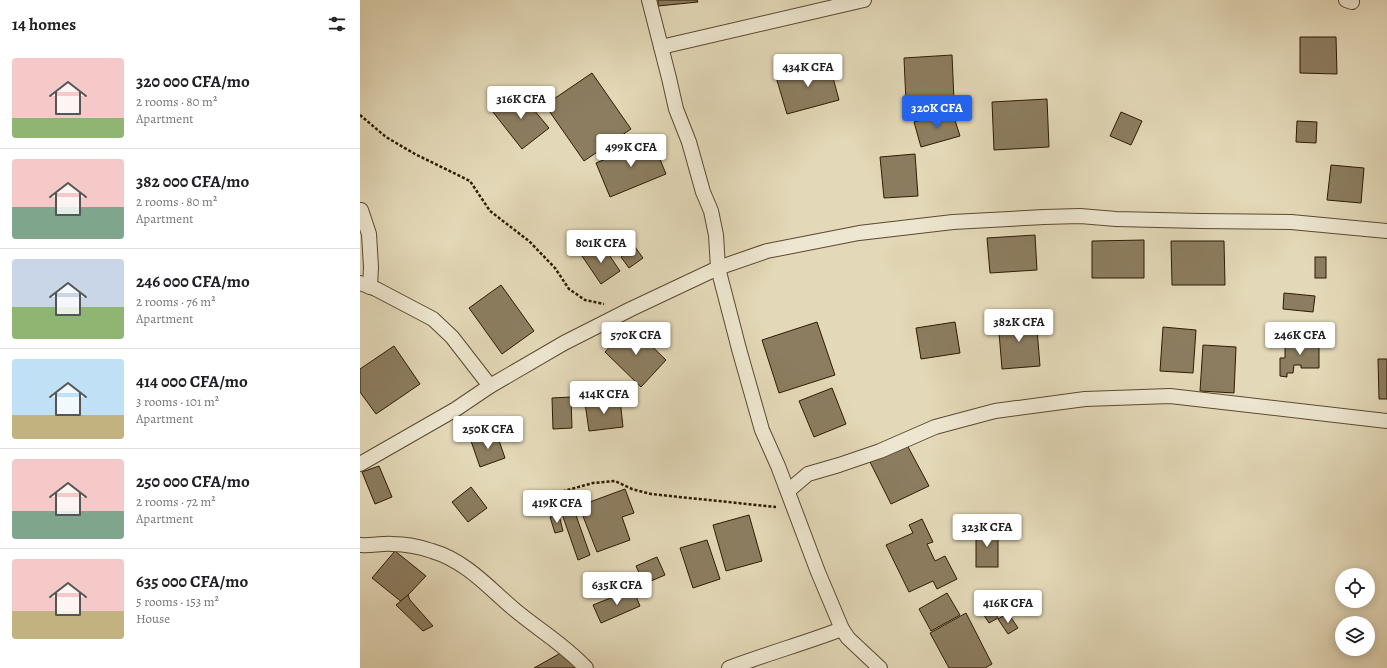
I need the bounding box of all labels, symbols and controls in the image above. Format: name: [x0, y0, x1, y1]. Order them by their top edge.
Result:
text: 14 homes: [12, 13, 76, 36]
icon: filters: [326, 13, 348, 35]
pin: 434K CFA: [767, 54, 849, 88]
text: 434K CFA: [782, 58, 834, 75]
text: 320 000 CFA/mo: [136, 70, 250, 93]
icon: home: [44, 74, 92, 122]
pin: 316K CFA: [480, 86, 562, 120]
text: 316K CFA: [496, 90, 546, 107]
text: 2 rooms · 80 m²: [136, 93, 217, 110]
pin: 320K CFA: [896, 95, 978, 129]
text: 320K CFA: [911, 99, 963, 116]
text: Apartment: [136, 110, 194, 127]
pin: 499K CFA: [590, 134, 672, 168]
text: 499K CFA: [605, 138, 657, 155]
text: 382 000 CFA/mo: [136, 170, 249, 193]
icon: home: [44, 175, 92, 223]
text: 2 rooms · 80 m²: [136, 193, 217, 210]
text: Apartment: [136, 210, 194, 227]
pin: 801K CFA: [560, 230, 642, 264]
text: 801K CFA: [576, 234, 626, 251]
text: 246 000 CFA/mo: [136, 270, 250, 293]
icon: home: [44, 275, 92, 323]
text: 2 rooms · 76 m²: [136, 293, 215, 310]
pin: 382K CFA: [978, 309, 1060, 343]
text: Apartment: [136, 310, 194, 327]
text: 382K CFA: [993, 313, 1045, 330]
pin: 570K CFA: [595, 322, 677, 356]
pin: 246K CFA: [1259, 322, 1341, 356]
text: 570K CFA: [610, 326, 662, 343]
text: 246K CFA: [1274, 326, 1326, 343]
text: 414 000 CFA/mo: [136, 370, 248, 393]
icon: home: [44, 375, 92, 423]
pin: 414K CFA: [563, 381, 645, 415]
text: 414K CFA: [579, 385, 629, 402]
text: 3 rooms · 101 m²: [136, 393, 219, 410]
text: Apartment: [136, 410, 194, 427]
pin: 250K CFA: [447, 416, 529, 450]
text: 250K CFA: [462, 420, 514, 437]
text: 250 000 CFA/mo: [136, 470, 250, 493]
icon: home: [44, 475, 92, 523]
pin: 419K CFA: [516, 490, 598, 524]
text: 2 rooms · 72 m²: [136, 493, 216, 510]
text: 419K CFA: [532, 494, 582, 511]
text: Apartment: [136, 510, 194, 527]
pin: 323K CFA: [946, 514, 1028, 548]
text: 323K CFA: [962, 518, 1012, 535]
map controls: [1335, 568, 1375, 656]
button: locate: [1335, 568, 1375, 608]
text: 635 000 CFA/mo: [136, 570, 248, 593]
pin: 635K CFA: [576, 572, 658, 606]
icon: home: [44, 575, 92, 623]
text: 635K CFA: [592, 576, 642, 593]
pin: 416K CFA: [967, 590, 1049, 624]
text: 5 rooms · 153 m²: [136, 593, 219, 610]
text: 416K CFA: [983, 594, 1033, 611]
text: House: [136, 610, 170, 627]
button: layers: [1335, 616, 1375, 656]

